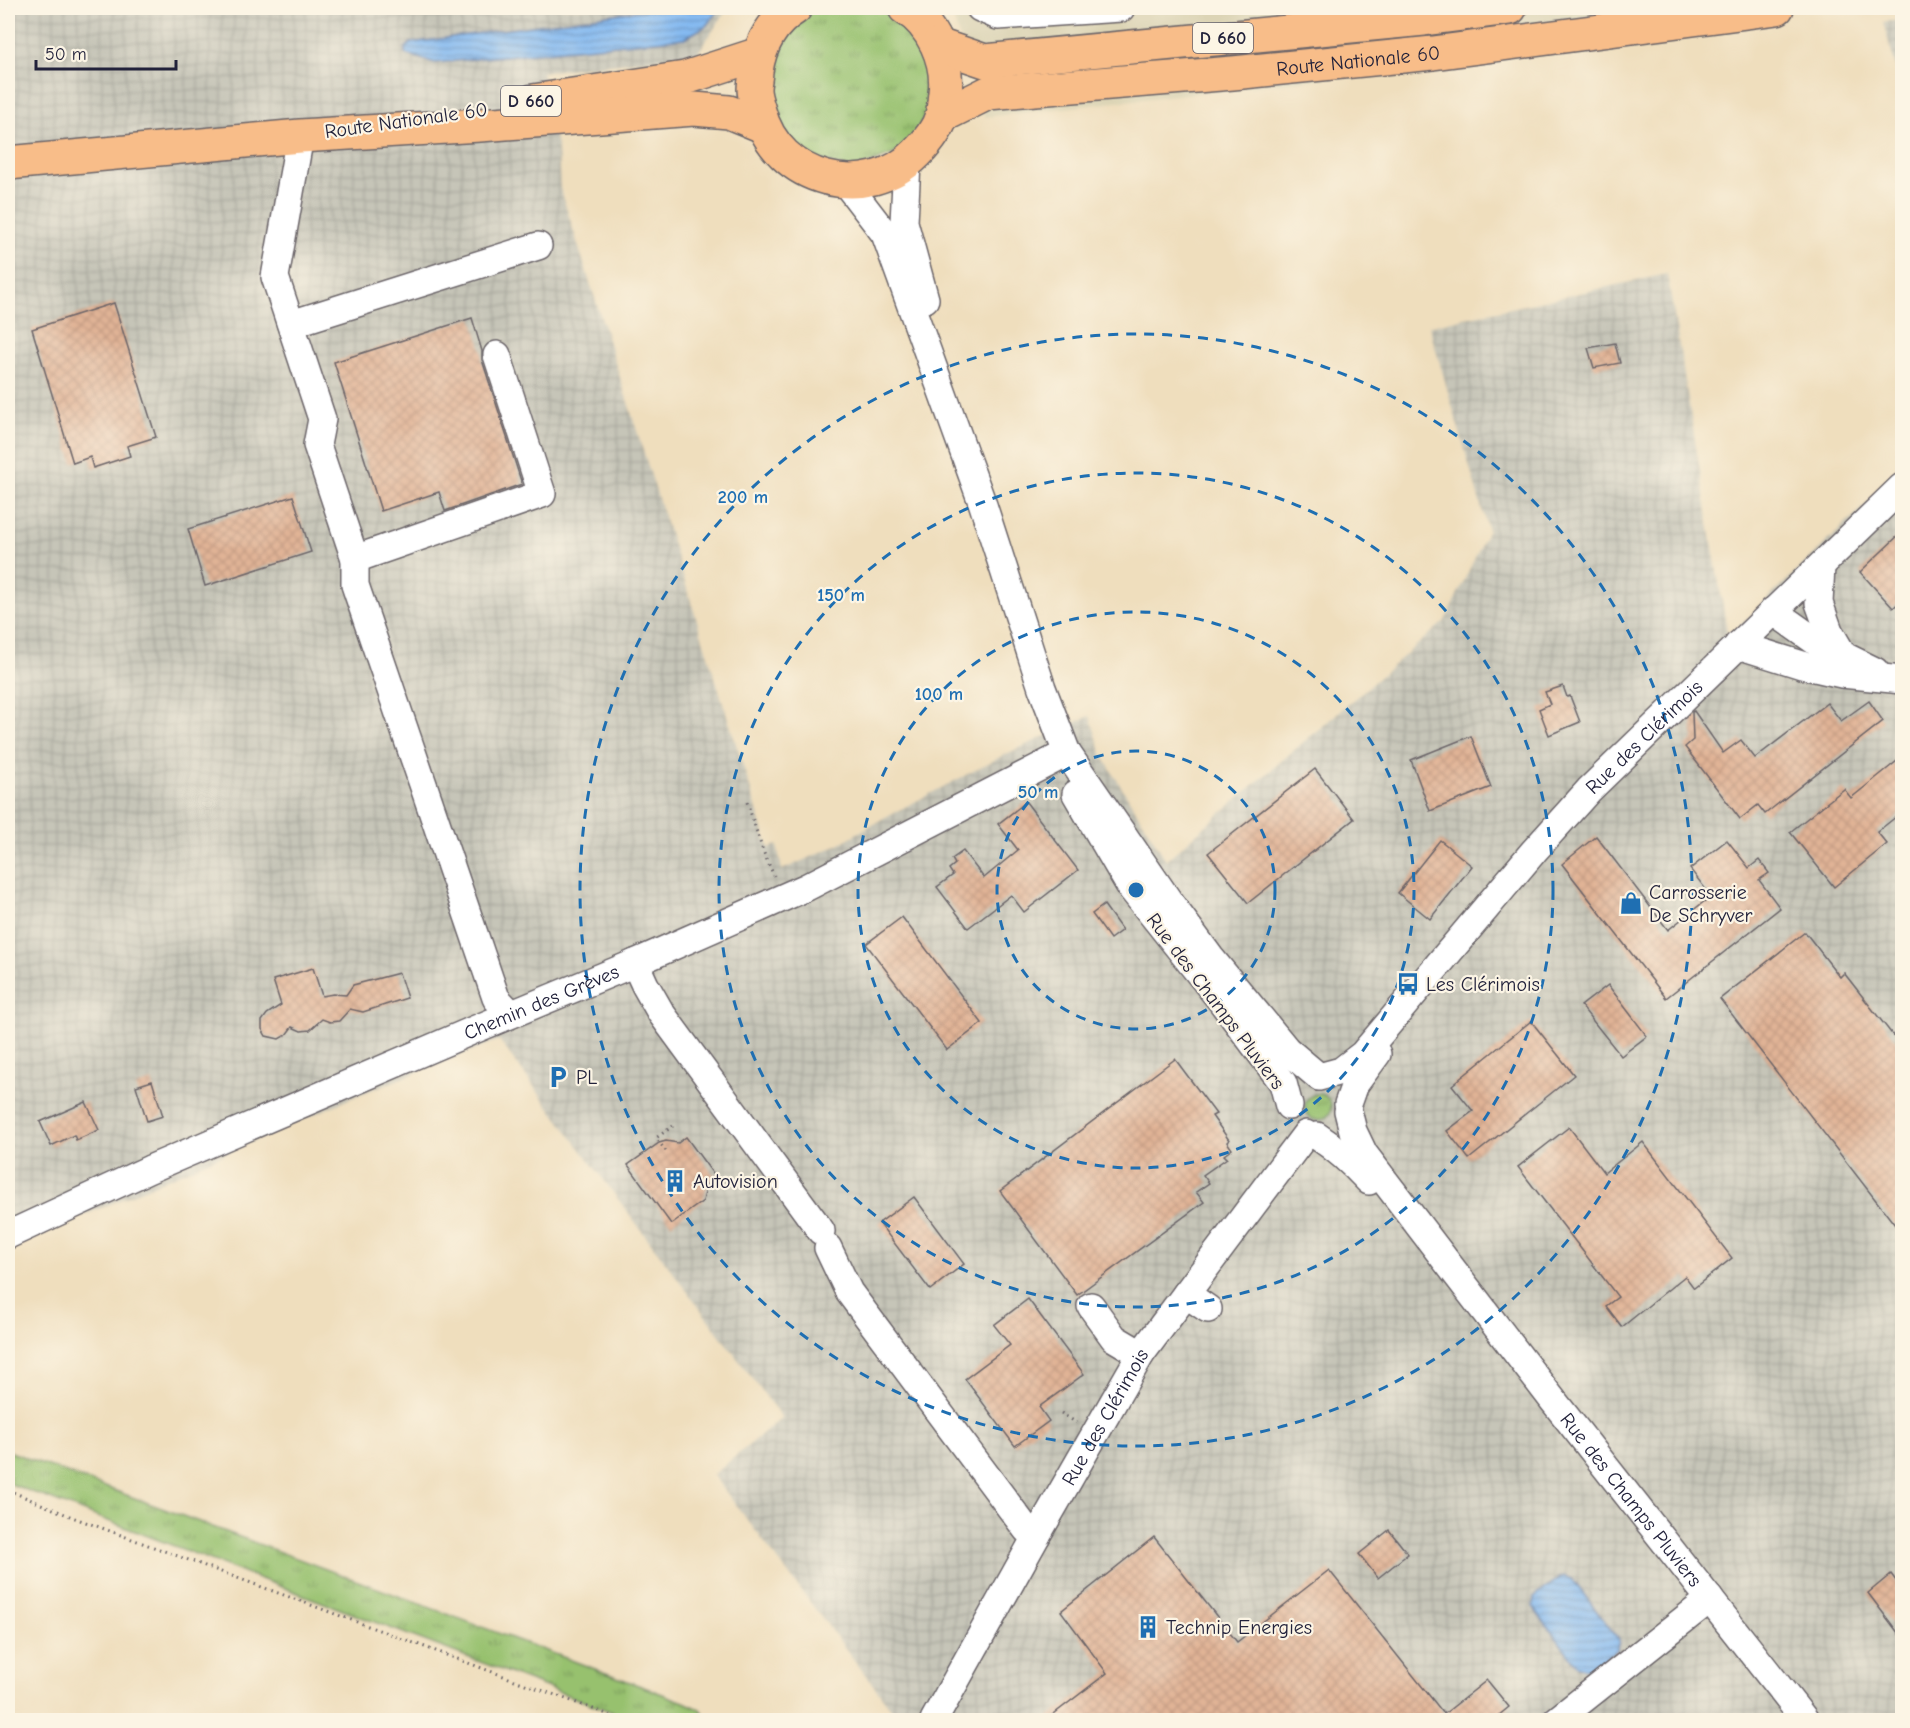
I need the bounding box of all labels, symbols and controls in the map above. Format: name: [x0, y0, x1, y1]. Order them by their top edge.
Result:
road number: D 660: [1193, 23, 1253, 53]
scale bar: [36, 33, 176, 71]
street label: Route Nationale 60: [1275, 41, 1441, 81]
text: 50 m: [45, 44, 87, 65]
road number: D 660: [501, 86, 561, 116]
street label: Route Nationale 60: [323, 98, 489, 143]
text: 200 m: [718, 487, 768, 508]
text: 150 m: [817, 585, 865, 606]
street label: Rue des Clérimois: [1581, 676, 1707, 799]
text: 100 m: [915, 684, 963, 705]
text: 50 m: [1018, 782, 1058, 803]
centre of rings: [1126, 880, 1146, 900]
place label: Carrosserie De Schryver: [1649, 881, 1753, 927]
shop icon: Carrosserie De Schryver: [1618, 890, 1644, 916]
street label: Rue des Champs Pluviers: [1142, 909, 1289, 1094]
street label: Chemin des Grèves: [460, 960, 622, 1045]
bus stop icon: Les Clérimois: [1395, 971, 1421, 997]
place label: Les Clérimois: [1426, 973, 1540, 996]
parking icon: PL: [545, 1064, 571, 1090]
place label: PL: [576, 1066, 597, 1089]
building icon: Autovision: [662, 1168, 688, 1194]
place label: Autovision: [693, 1170, 778, 1193]
street label: Rue des Clérimois: [1057, 1344, 1153, 1489]
street label: Rue des Champs Pluviers: [1555, 1408, 1706, 1591]
building icon: Technip Energies: [1135, 1614, 1161, 1640]
place label: Technip Energies: [1166, 1616, 1312, 1639]

